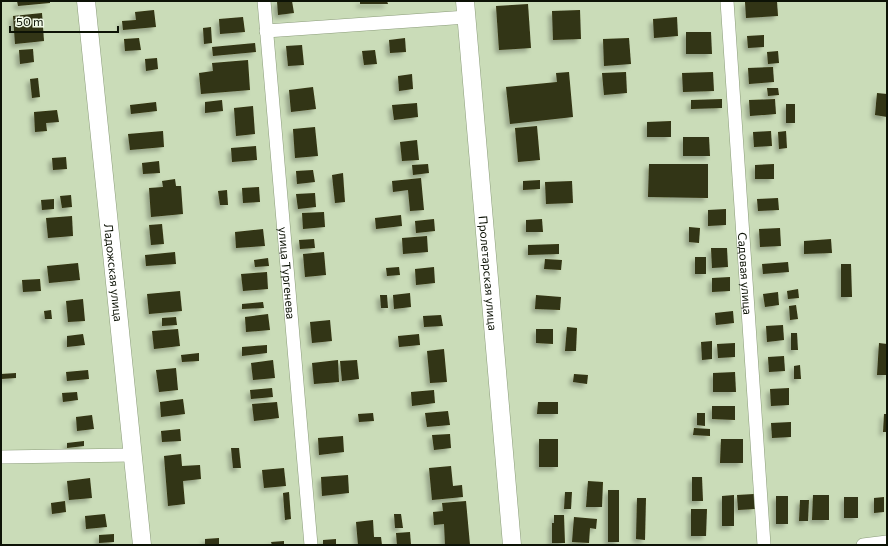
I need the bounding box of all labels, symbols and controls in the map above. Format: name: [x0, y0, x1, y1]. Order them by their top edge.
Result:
scale bar: [10, 8, 118, 34]
text: 50 m: [16, 14, 44, 28]
street label: Пролетарская улица: [477, 215, 500, 331]
street label: Ладожская улица: [102, 223, 126, 322]
street label: улица Тургенева: [277, 226, 298, 320]
street label: Садовая улица: [736, 232, 755, 315]

